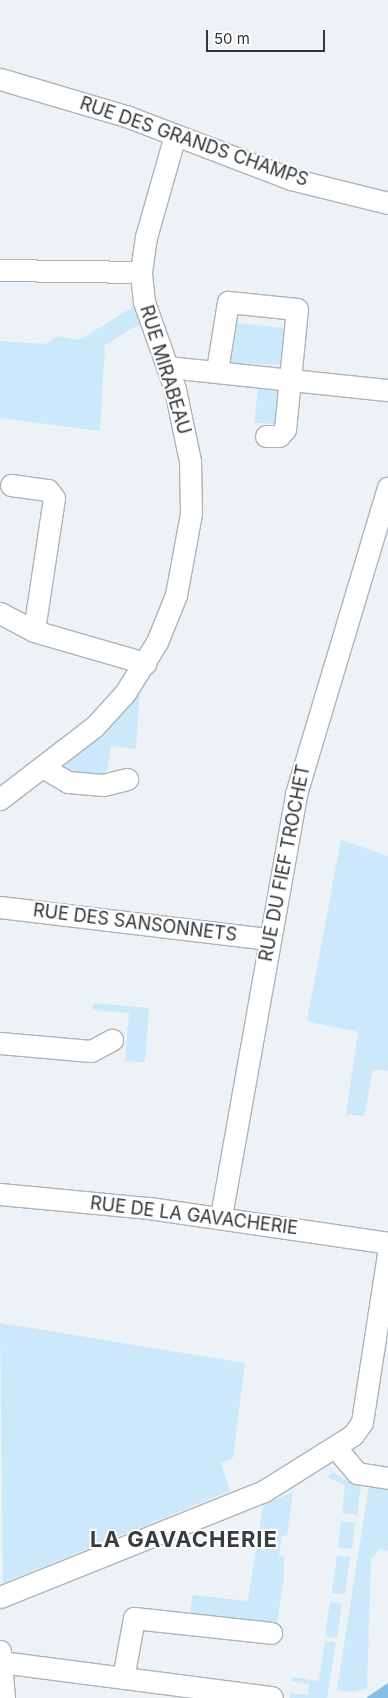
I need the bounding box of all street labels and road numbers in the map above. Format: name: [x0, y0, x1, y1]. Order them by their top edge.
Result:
street label: RUE DES GRANDS CHAMPS: [77, 93, 311, 191]
street label: RUE MIRABEAU: [135, 303, 195, 437]
street label: RUE DU FIEF TROCHET: [255, 763, 315, 963]
street label: RUE DES SANSONNETS: [32, 900, 238, 946]
street label: RUE DE LA GAVACHERIE: [89, 1193, 299, 1239]

